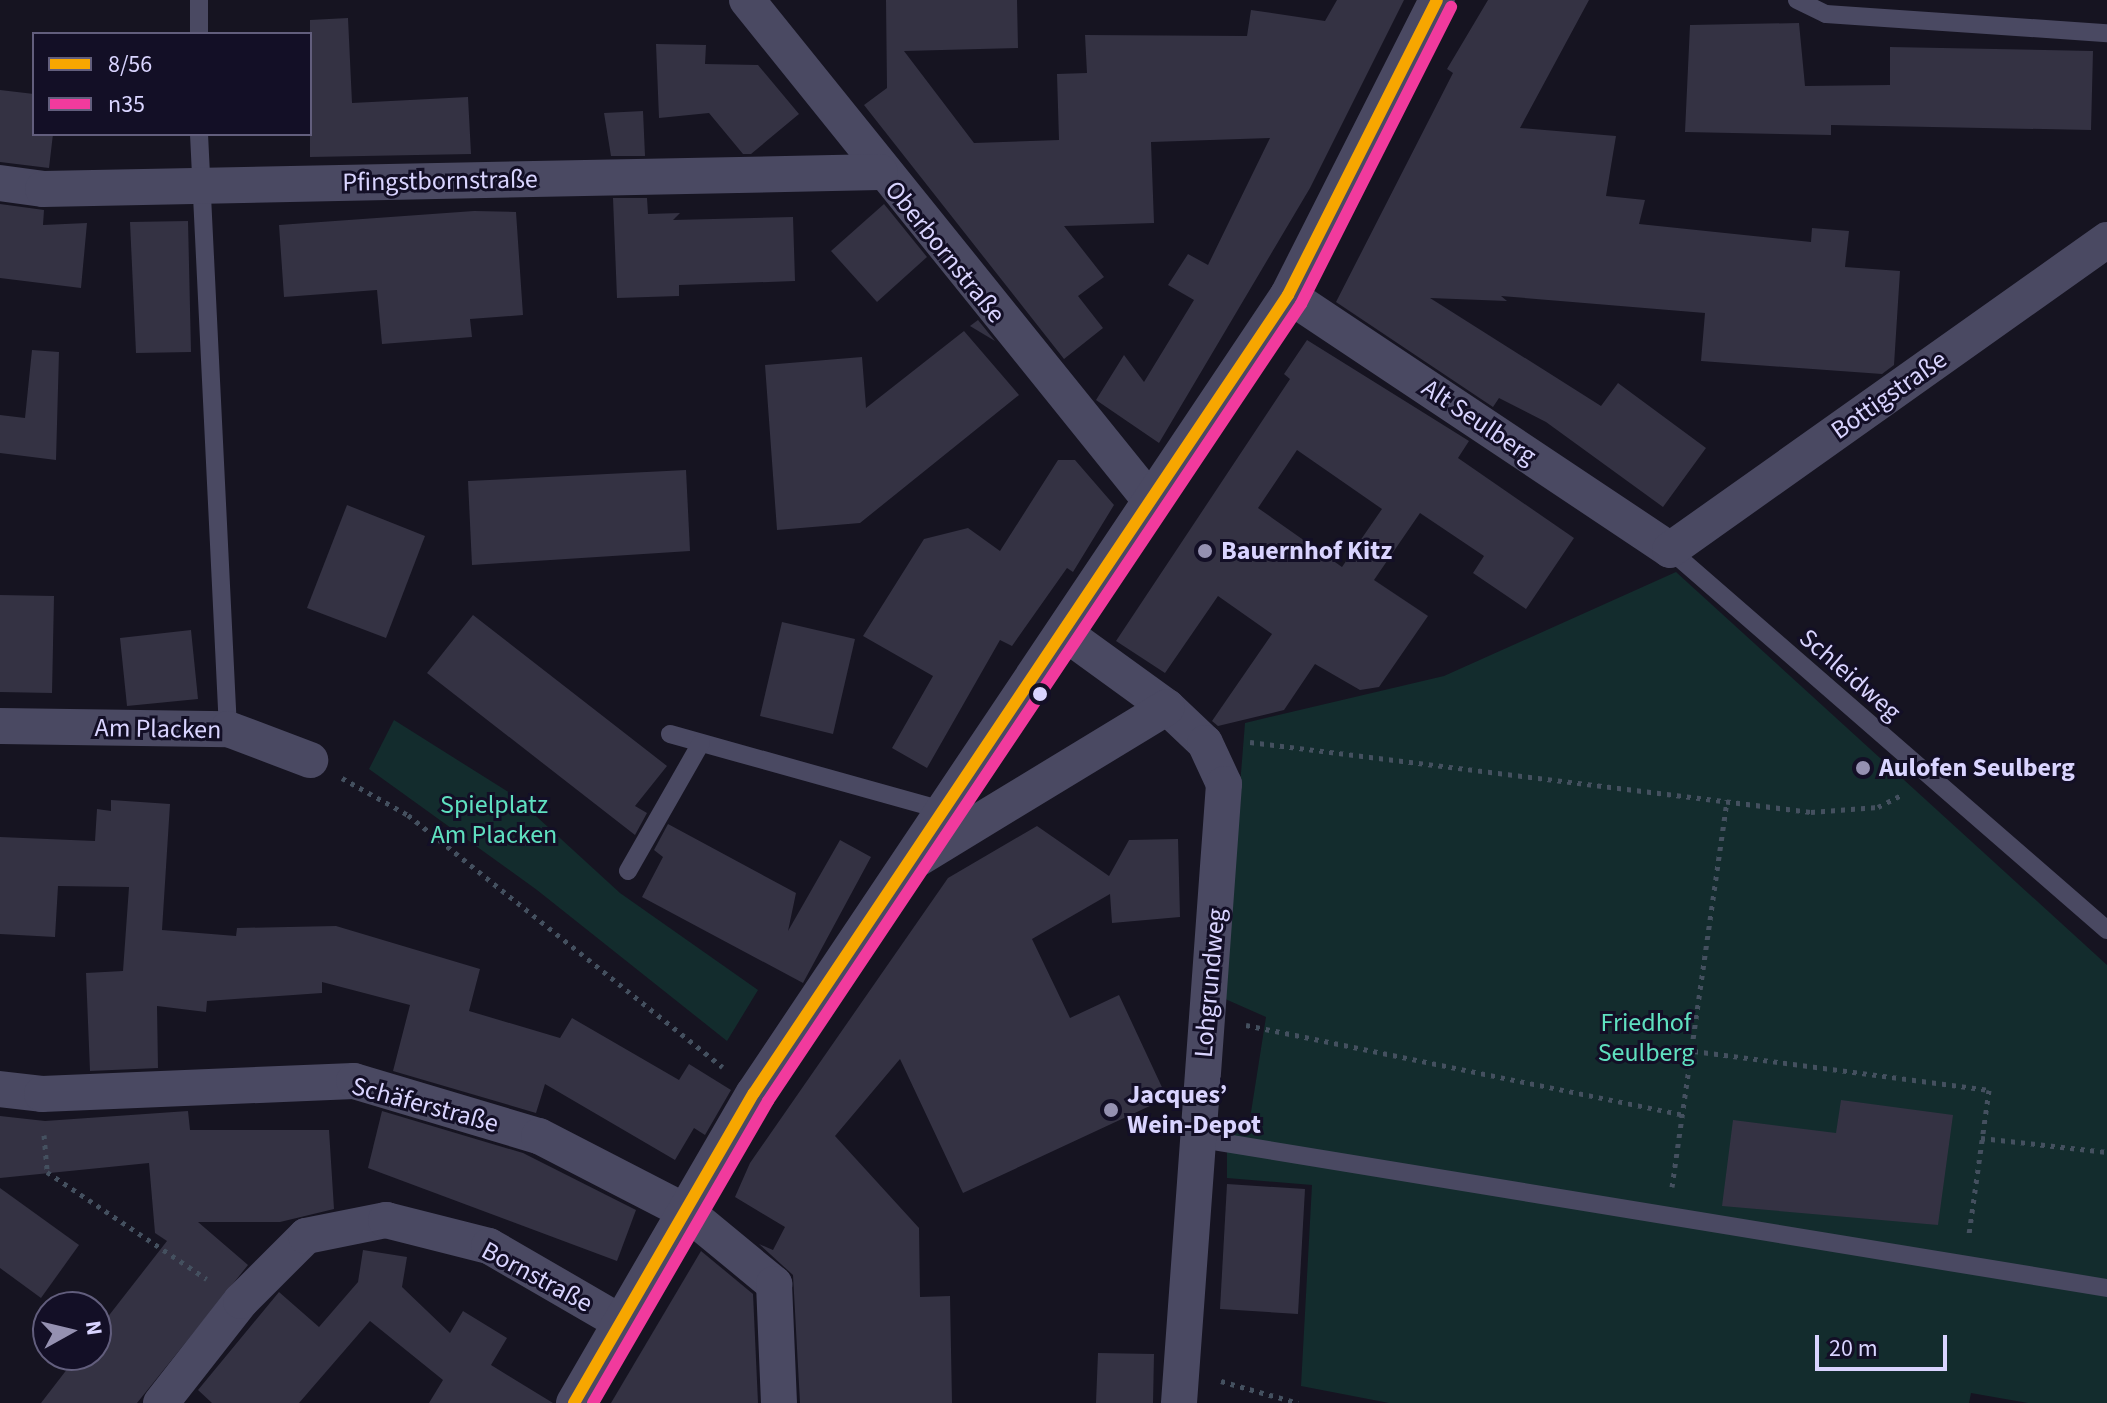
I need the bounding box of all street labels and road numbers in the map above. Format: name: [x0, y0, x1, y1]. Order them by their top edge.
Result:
street label: Pfingstbornstraße: [342, 164, 538, 198]
street label: Oberbornstraße: [878, 175, 1012, 329]
street label: Bottigstraße: [1825, 344, 1953, 446]
street label: Alt Seulberg: [1416, 372, 1542, 472]
street label: Schleidweg: [1793, 622, 1907, 728]
street label: Am Placken: [94, 712, 222, 746]
street label: Lohgrundweg: [1188, 907, 1232, 1059]
street label: Schäferstraße: [348, 1070, 502, 1140]
street label: Bornstraße: [476, 1235, 598, 1319]

